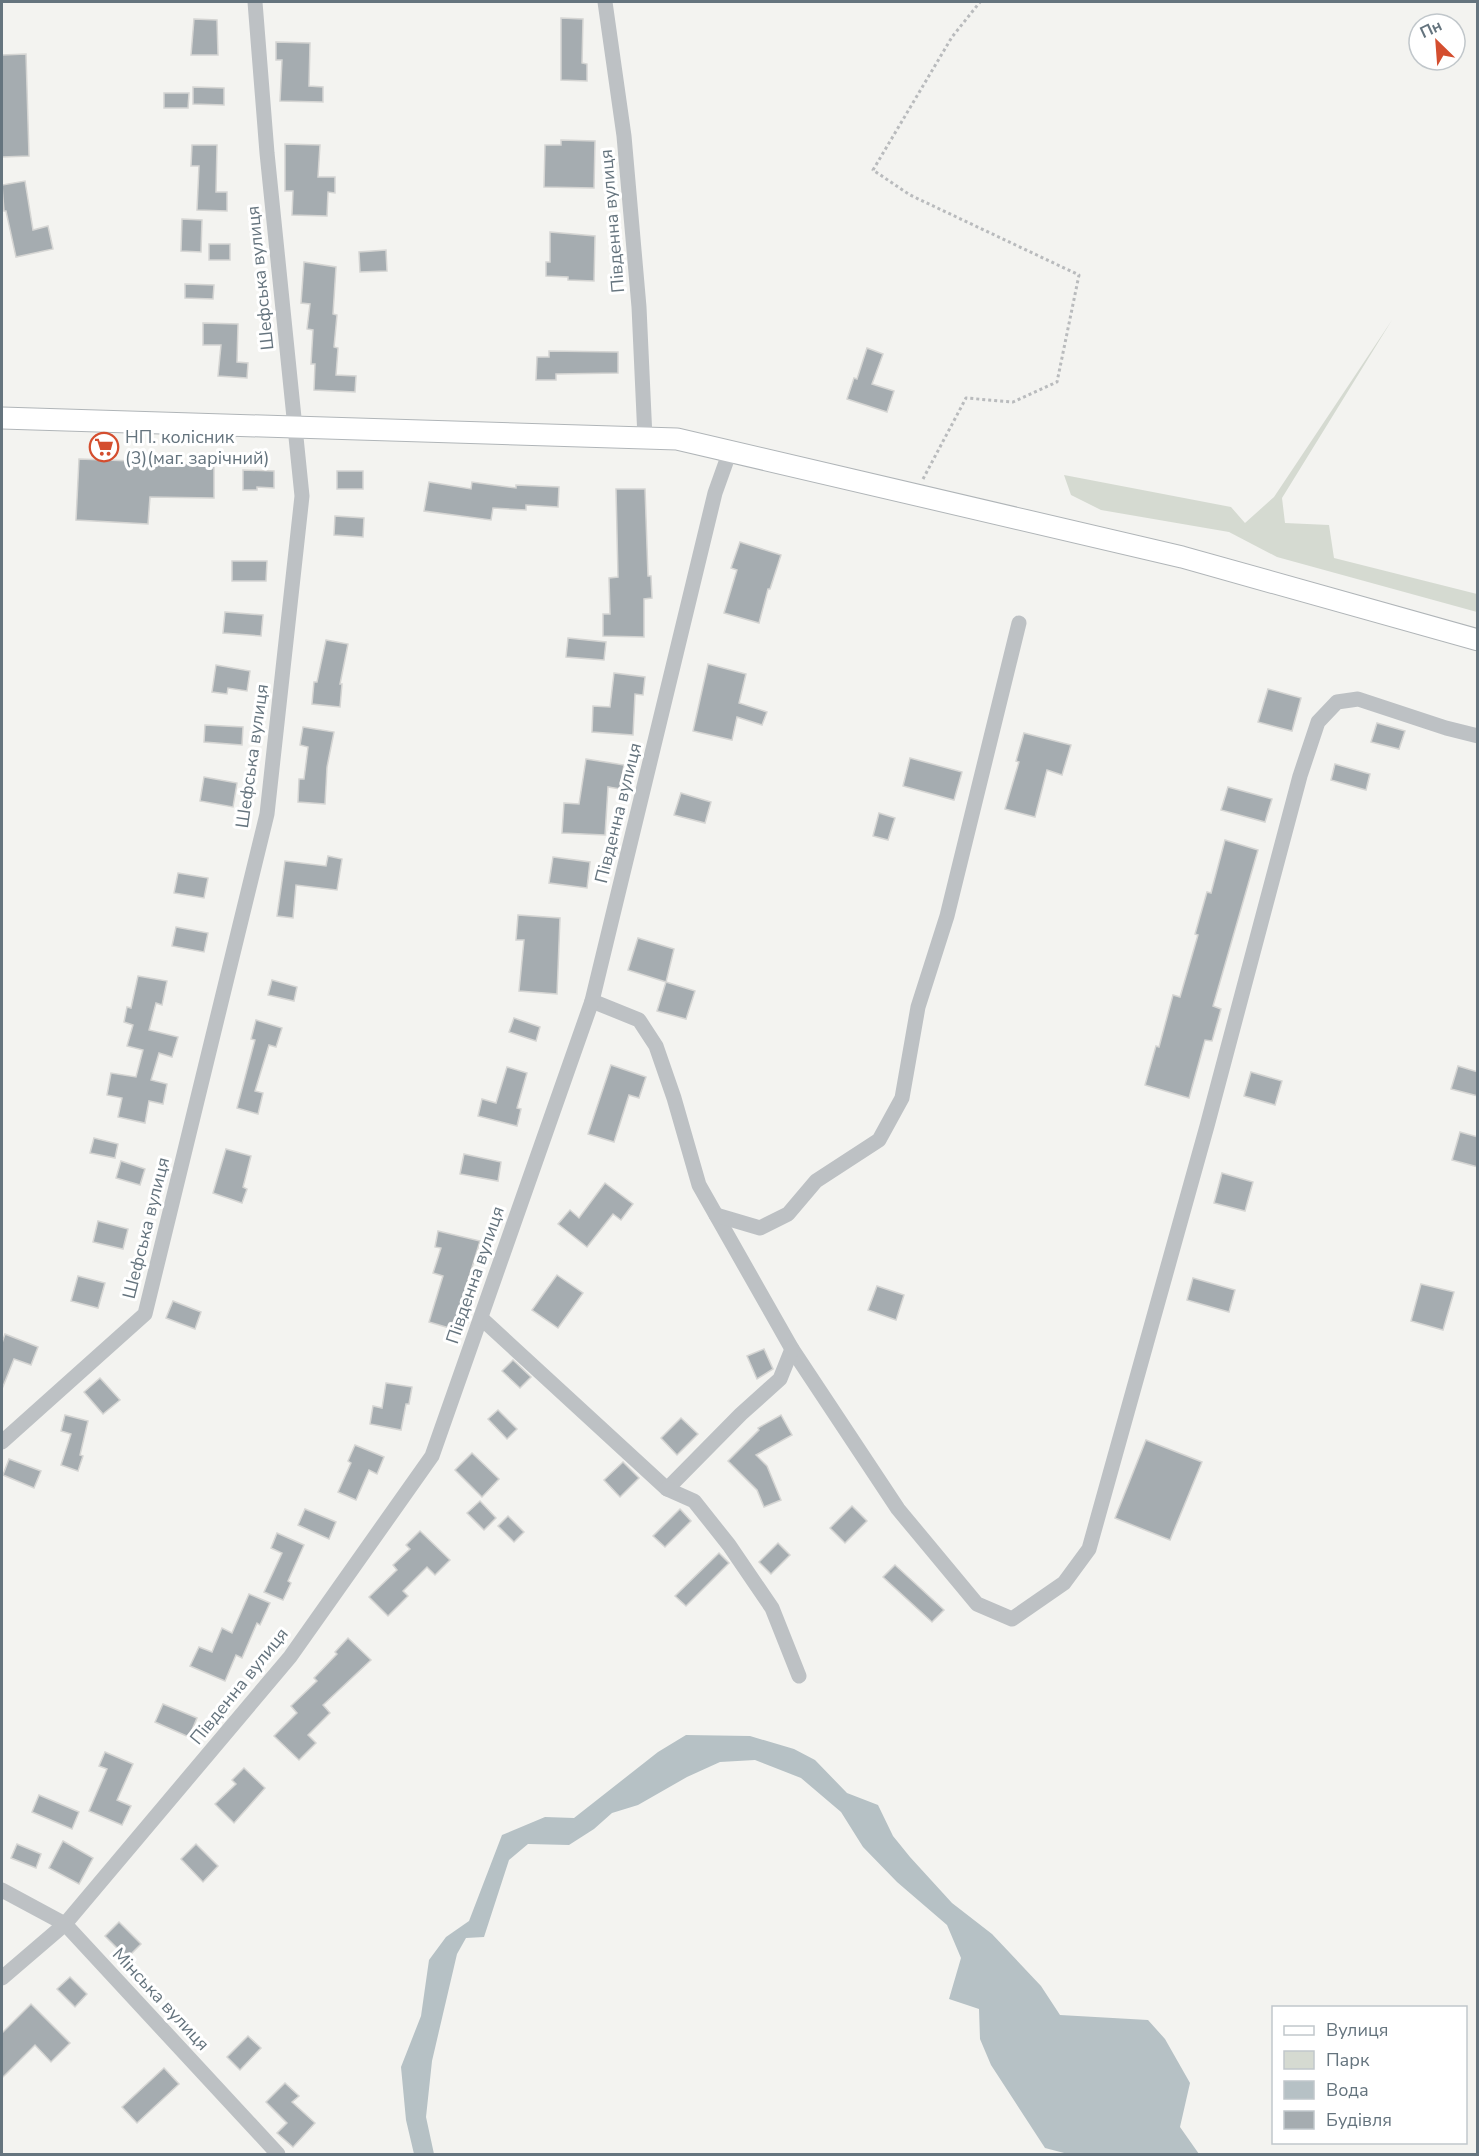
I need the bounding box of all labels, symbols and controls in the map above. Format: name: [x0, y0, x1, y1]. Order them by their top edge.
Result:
north arrow: [1407, 12, 1467, 72]
text: Пн: [1416, 15, 1446, 44]
street label: Південна вулиця: [594, 148, 630, 294]
street label: Шефська вулиця: [240, 205, 280, 351]
place label: НП. колісник (3)(маг. зарічний): [125, 425, 269, 470]
supermarket icon: НП. колісник (3)(маг. зарічний): [88, 431, 120, 463]
street label: Шефська вулиця: [230, 683, 274, 829]
street label: Південна вулиця: [589, 740, 647, 886]
street label: Шефська вулиця: [117, 1155, 175, 1301]
street label: Південна вулиця: [440, 1203, 510, 1347]
street label: Південна вулиця: [184, 1623, 294, 1749]
street label: Мінська вулиця: [107, 1942, 215, 2056]
legend: [1272, 2006, 1467, 2144]
text: Вулиця: [1326, 2018, 1388, 2042]
text: Парк: [1326, 2048, 1370, 2072]
text: Вода: [1326, 2078, 1369, 2102]
text: Будівля: [1326, 2108, 1392, 2132]

